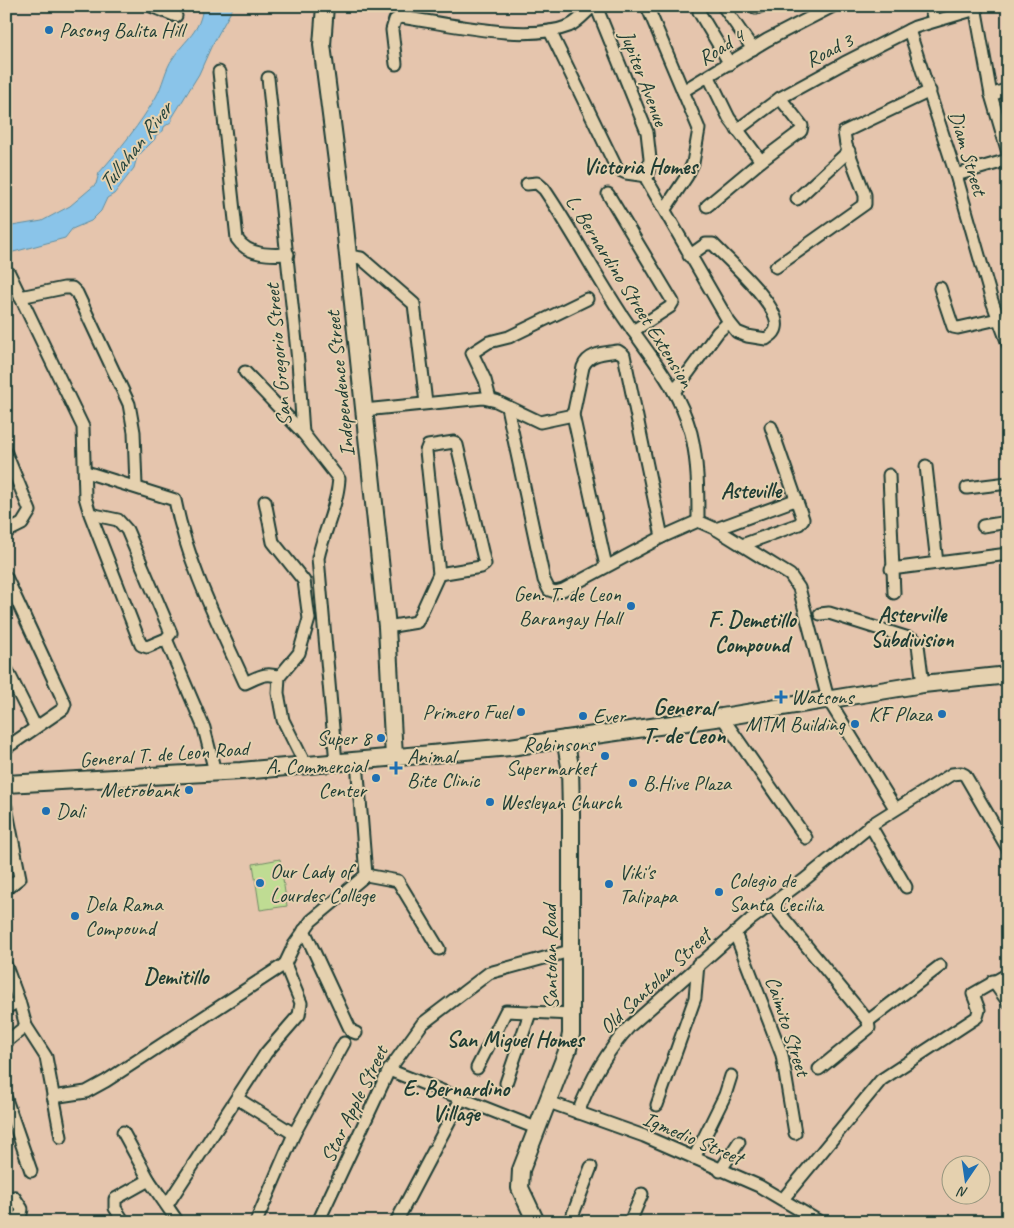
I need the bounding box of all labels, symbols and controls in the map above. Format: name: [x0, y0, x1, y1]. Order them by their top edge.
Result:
place label: Pasong Balita Hill: [59, 17, 187, 43]
street label: Road 4: [693, 21, 751, 71]
marker: Pasong Balita Hill: [43, 24, 55, 36]
street label: Jupiter Avenue: [614, 26, 675, 131]
street label: Road 3: [801, 26, 858, 73]
water label: Tullahan River: [92, 94, 181, 197]
street label: Diam Street: [943, 108, 994, 200]
district label: Victoria Homes: [583, 153, 699, 181]
street label: L. Bernardino Street Extension: [560, 190, 700, 393]
street label: San Gregorio Street: [259, 281, 297, 427]
street label: Independence Street: [319, 308, 361, 458]
district label: Asteville: [721, 477, 783, 505]
place label: Gen. T. de Leon Barangay Hall: [514, 581, 624, 631]
marker: Gen. T. de Leon Barangay Hall: [625, 600, 637, 612]
district label: Asterville Subdivision: [871, 601, 954, 654]
district label: F. Demetillo Compound: [708, 606, 798, 659]
place label: Watsons: [791, 684, 855, 710]
marker: Watsons: [775, 691, 787, 703]
district label: General T. de Leon: [643, 692, 726, 750]
place label: Primero Fuel: [422, 699, 514, 725]
place label: KF Plaza: [869, 701, 934, 727]
place label: Ever: [593, 703, 627, 729]
marker: Primero Fuel: [515, 706, 527, 718]
marker: KF Plaza: [936, 708, 948, 720]
marker: Ever: [577, 710, 589, 722]
place label: MTM Building: [745, 711, 847, 737]
marker: MTM Building: [849, 718, 861, 730]
place label: Super 8: [317, 725, 374, 751]
place label: Robinsons Supermarket: [506, 731, 598, 781]
marker: Super 8: [375, 732, 387, 744]
street label: General T. de Leon Road: [79, 735, 252, 773]
place label: Animal Bite Clinic: [407, 743, 481, 793]
marker: Robinsons Supermarket: [599, 750, 611, 762]
place label: A. Commercial Center: [266, 753, 369, 803]
marker: Animal Bite Clinic: [389, 761, 403, 775]
place label: B.Hive Plaza: [643, 770, 733, 796]
marker: A. Commercial Center: [370, 772, 382, 784]
place label: Metrobank: [100, 777, 180, 803]
marker: B.Hive Plaza: [627, 777, 639, 789]
marker: Metrobank: [183, 784, 195, 796]
place label: Wesleyan Church: [500, 789, 623, 815]
marker: Wesleyan Church: [484, 796, 496, 808]
place label: Dali: [56, 798, 88, 824]
marker: Dali: [40, 805, 52, 817]
place label: Our Lady of Lourdes College: [270, 858, 376, 908]
place label: Viki's Talipapa: [619, 859, 679, 909]
place label: Colegio de Santa Cecilia: [729, 867, 825, 917]
marker: Our Lady of Lourdes College: [254, 877, 266, 889]
marker: Viki's Talipapa: [603, 878, 615, 890]
marker: Colegio de Santa Cecilia: [713, 886, 725, 898]
place label: Dela Rama Compound: [85, 891, 164, 941]
street label: Santolan Road: [536, 901, 564, 1010]
marker: Dela Rama Compound: [69, 910, 81, 922]
street label: Old Santolan Street: [594, 921, 718, 1039]
district label: Demitillo: [144, 963, 210, 991]
street label: Caimito Street: [760, 973, 817, 1081]
district label: San Miguel Homes: [446, 1026, 586, 1054]
street label: Star Apple Street: [315, 1040, 394, 1167]
district label: E. Bernardino Village: [403, 1075, 511, 1128]
street label: Igmedio Street: [639, 1105, 750, 1172]
north arrow: [942, 1156, 992, 1206]
text: N: [955, 1182, 969, 1201]

